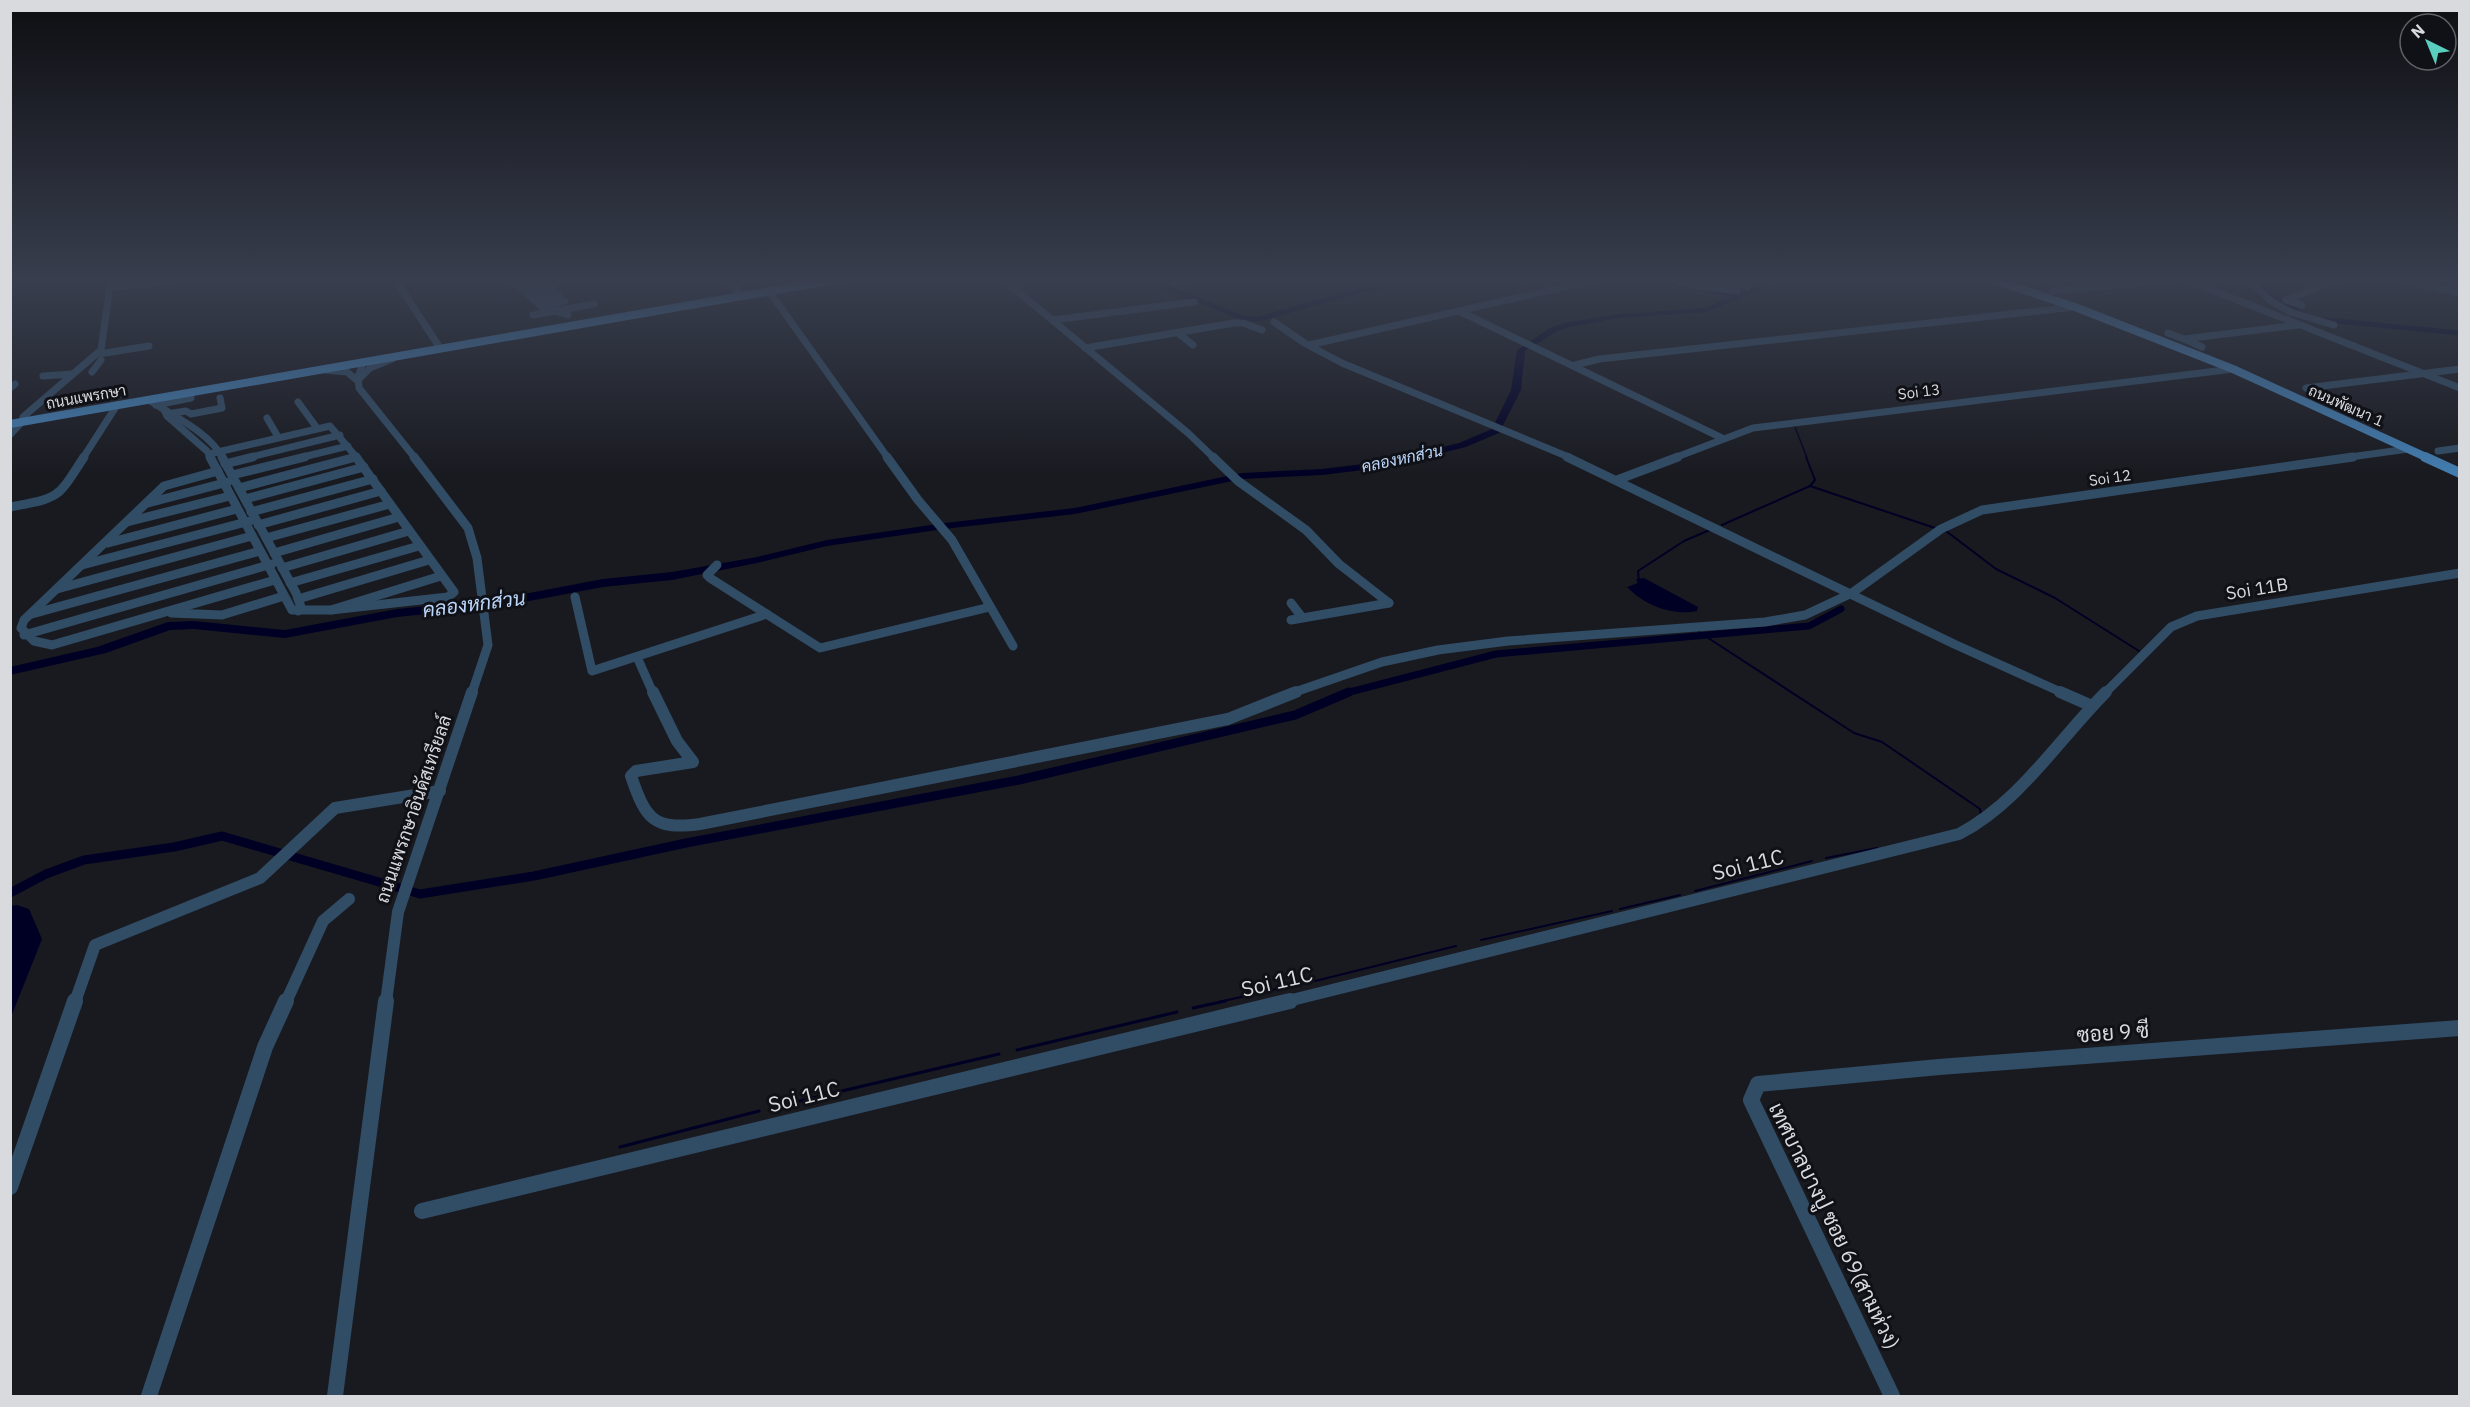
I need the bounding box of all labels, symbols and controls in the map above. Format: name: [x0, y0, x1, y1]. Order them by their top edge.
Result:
north arrow: [2398, 12, 2458, 72]
text: N: [2407, 20, 2429, 42]
street label: Soi 13: [1897, 379, 1941, 404]
street label: ถนนแพรกษา: [45, 380, 127, 413]
street label: ถนนพัฒนา 1: [2306, 380, 2387, 431]
water label: คลองหกส่วน: [1360, 440, 1444, 476]
street label: Soi 12: [2088, 465, 2132, 490]
street label: Soi 11B: [2224, 572, 2290, 605]
water label: คลองหกส่วน: [421, 584, 527, 623]
street label: ถนนแพรกษาอินดัสเทรียลล์: [370, 712, 457, 906]
street label: Soi 11C: [1709, 842, 1786, 886]
street label: Soi 11C: [1238, 959, 1315, 1003]
street label: ซอย 9 ซี: [2076, 1015, 2150, 1049]
street label: Soi 11C: [765, 1074, 842, 1118]
street label: เทศบาลบางปู ซอย 69(สามห่วง): [1761, 1098, 1907, 1354]

